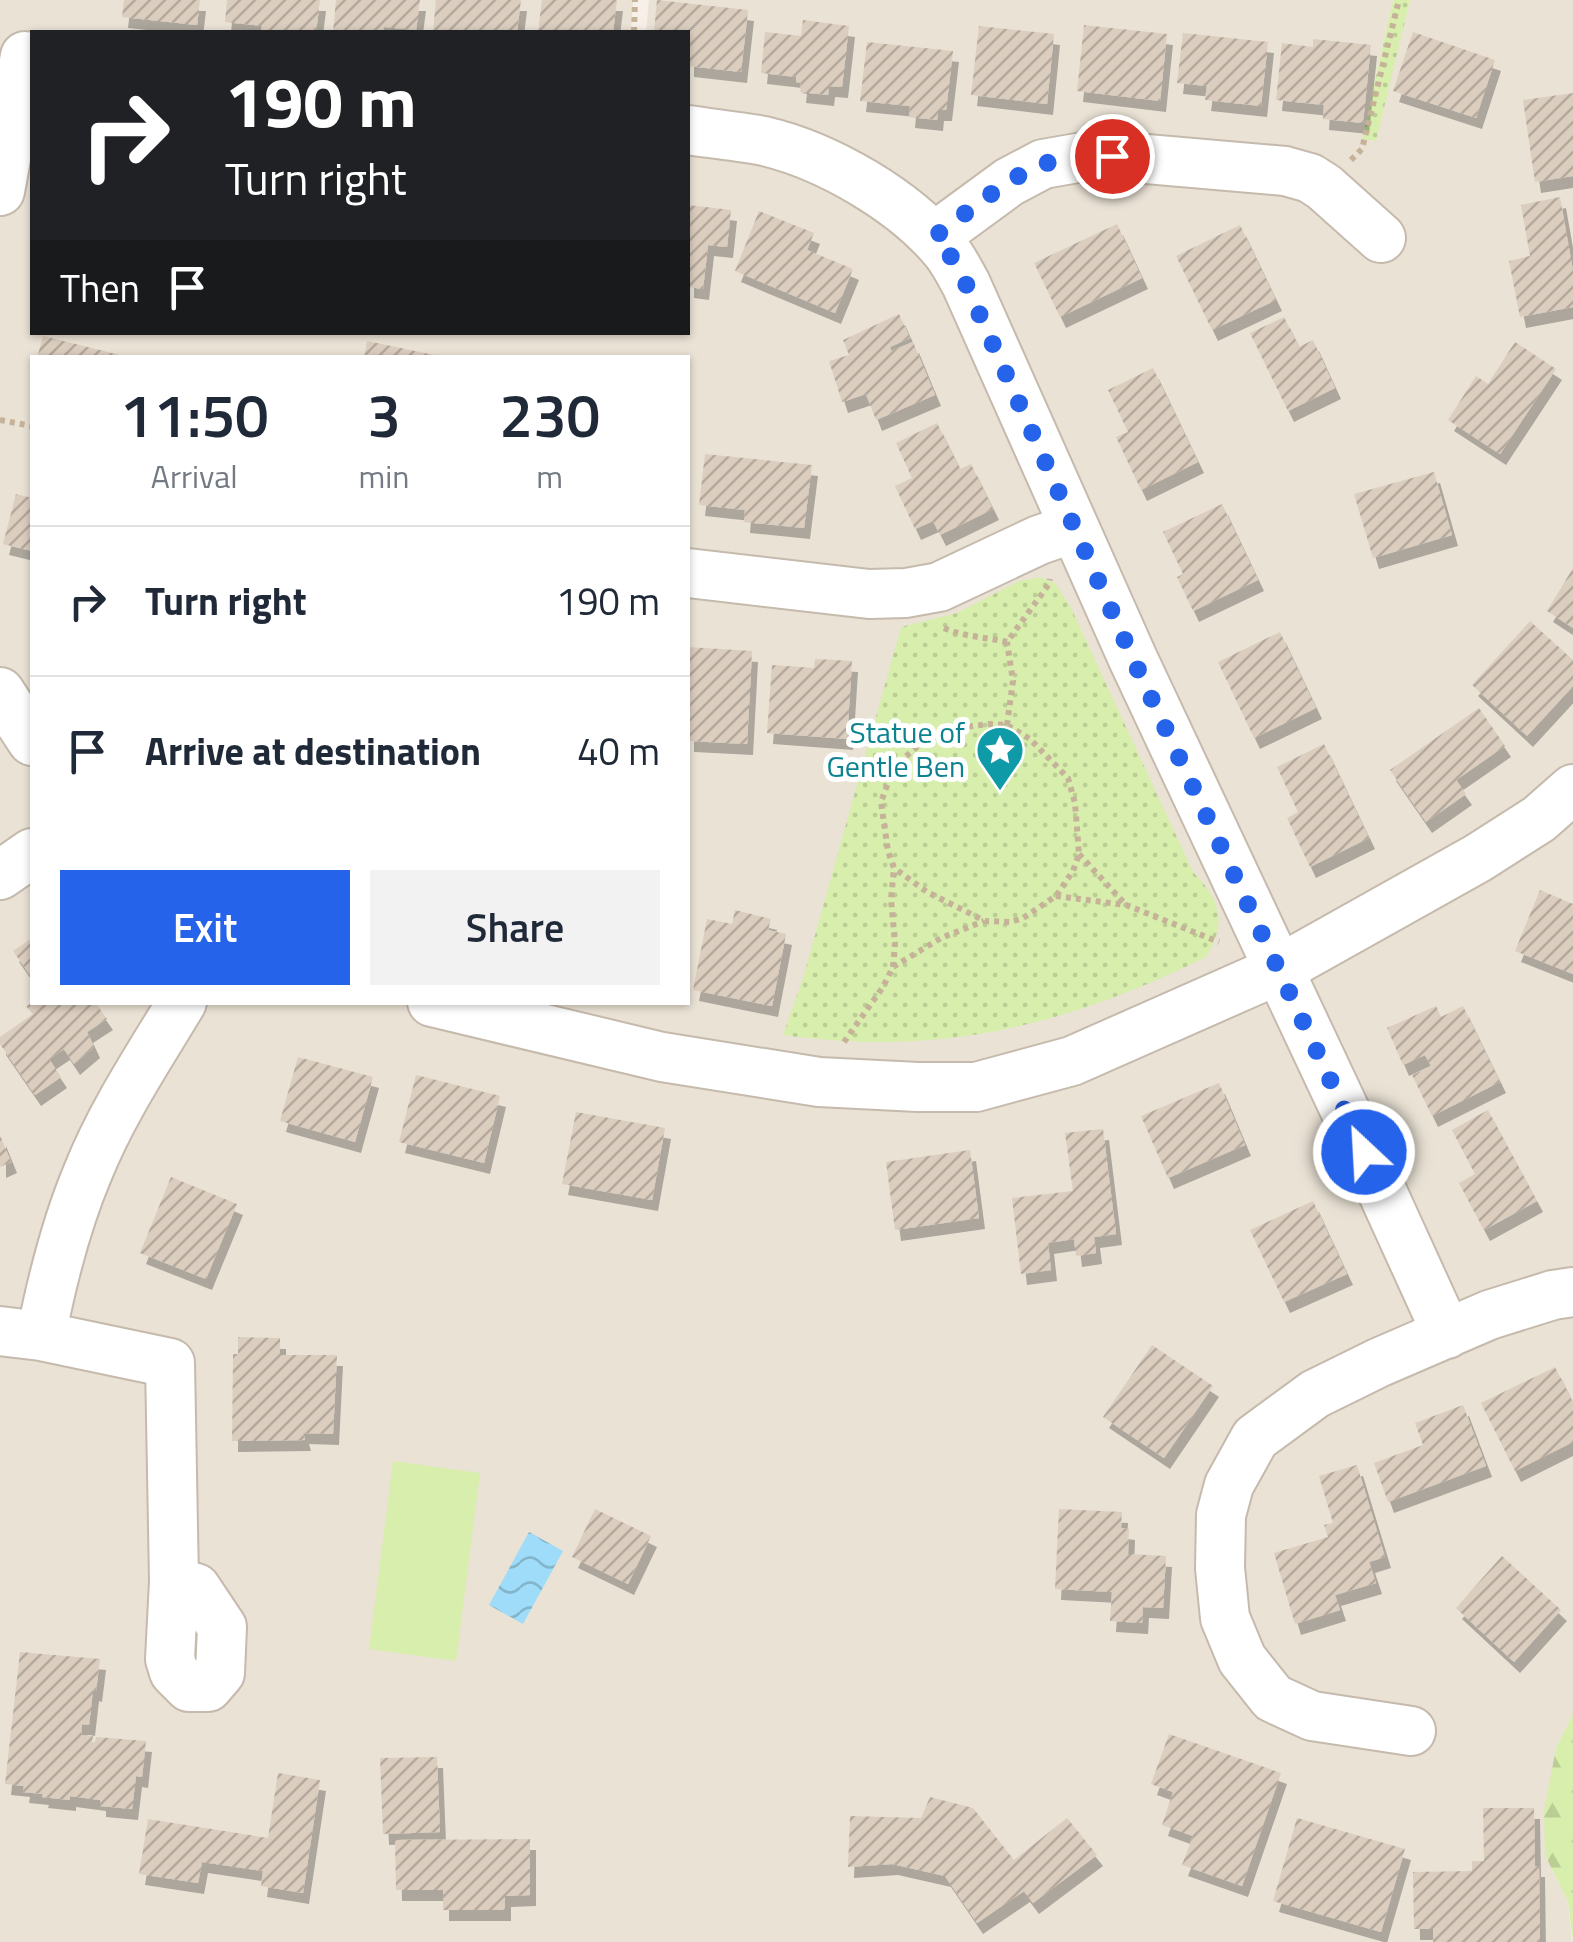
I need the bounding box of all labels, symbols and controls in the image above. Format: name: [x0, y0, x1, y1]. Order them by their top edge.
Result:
text: 190 m: [225, 48, 417, 154]
icon: right: [60, 70, 190, 200]
pin: [1070, 114, 1155, 199]
icon: arrive: [1085, 129, 1140, 184]
text: Turn right: [225, 144, 407, 212]
text: Then: [60, 259, 140, 317]
icon: arrive: [160, 260, 215, 315]
text: 11:50: [120, 369, 269, 460]
text: 3: [367, 369, 401, 460]
text: 230: [499, 369, 600, 460]
text: Arrival: [151, 452, 238, 500]
text: min: [358, 452, 409, 500]
text: m: [536, 452, 563, 500]
text: Turn right: [145, 572, 307, 630]
text: 190 m: [556, 572, 660, 630]
icon: right: [60, 574, 115, 629]
place label: Statue of Gentle Ben: [826, 709, 965, 789]
text: Arrive at destination: [145, 722, 481, 780]
text: 40 m: [577, 722, 660, 780]
icon: arrive: [60, 724, 115, 779]
place icon: Statue of Gentle Ben: [974, 724, 1026, 792]
button: Exit: [60, 870, 350, 985]
button: Share: [370, 870, 660, 985]
position arrow: [1312, 1100, 1416, 1204]

